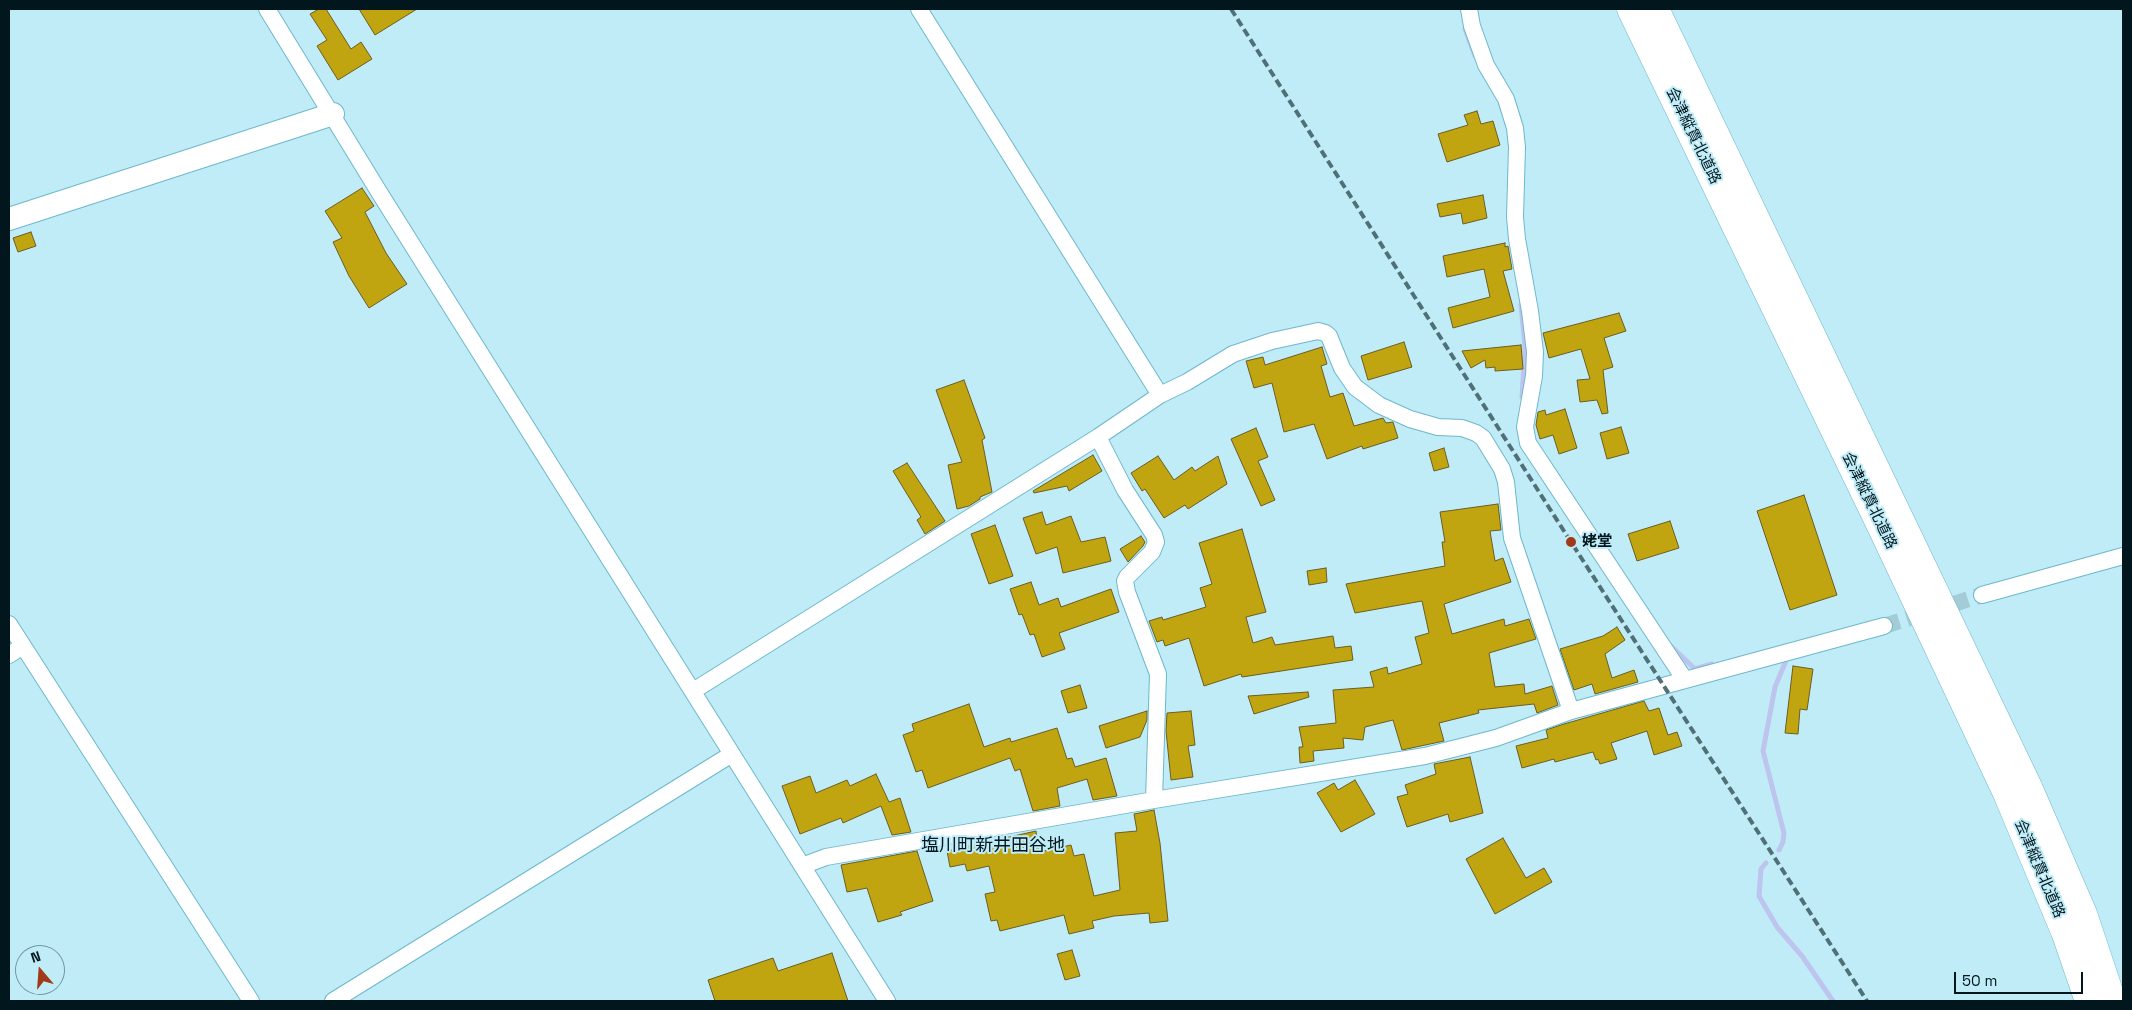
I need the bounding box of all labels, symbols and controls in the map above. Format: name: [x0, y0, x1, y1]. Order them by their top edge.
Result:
street label: 会津縦貫北道路: [1662, 85, 1724, 187]
street label: 会津縦貫北道路: [1838, 450, 1900, 552]
place label: 姥堂: [1582, 533, 1612, 551]
marker: 姥堂: [1564, 535, 1578, 549]
street label: 会津縦貫北道路: [2010, 817, 2068, 921]
district label: 塩川町新井田谷地: [921, 835, 1065, 857]
north arrow: [15, 945, 65, 995]
text: N: [28, 947, 43, 967]
scale bar: [1957, 962, 2086, 994]
text: 50 m: [1962, 971, 1997, 990]

